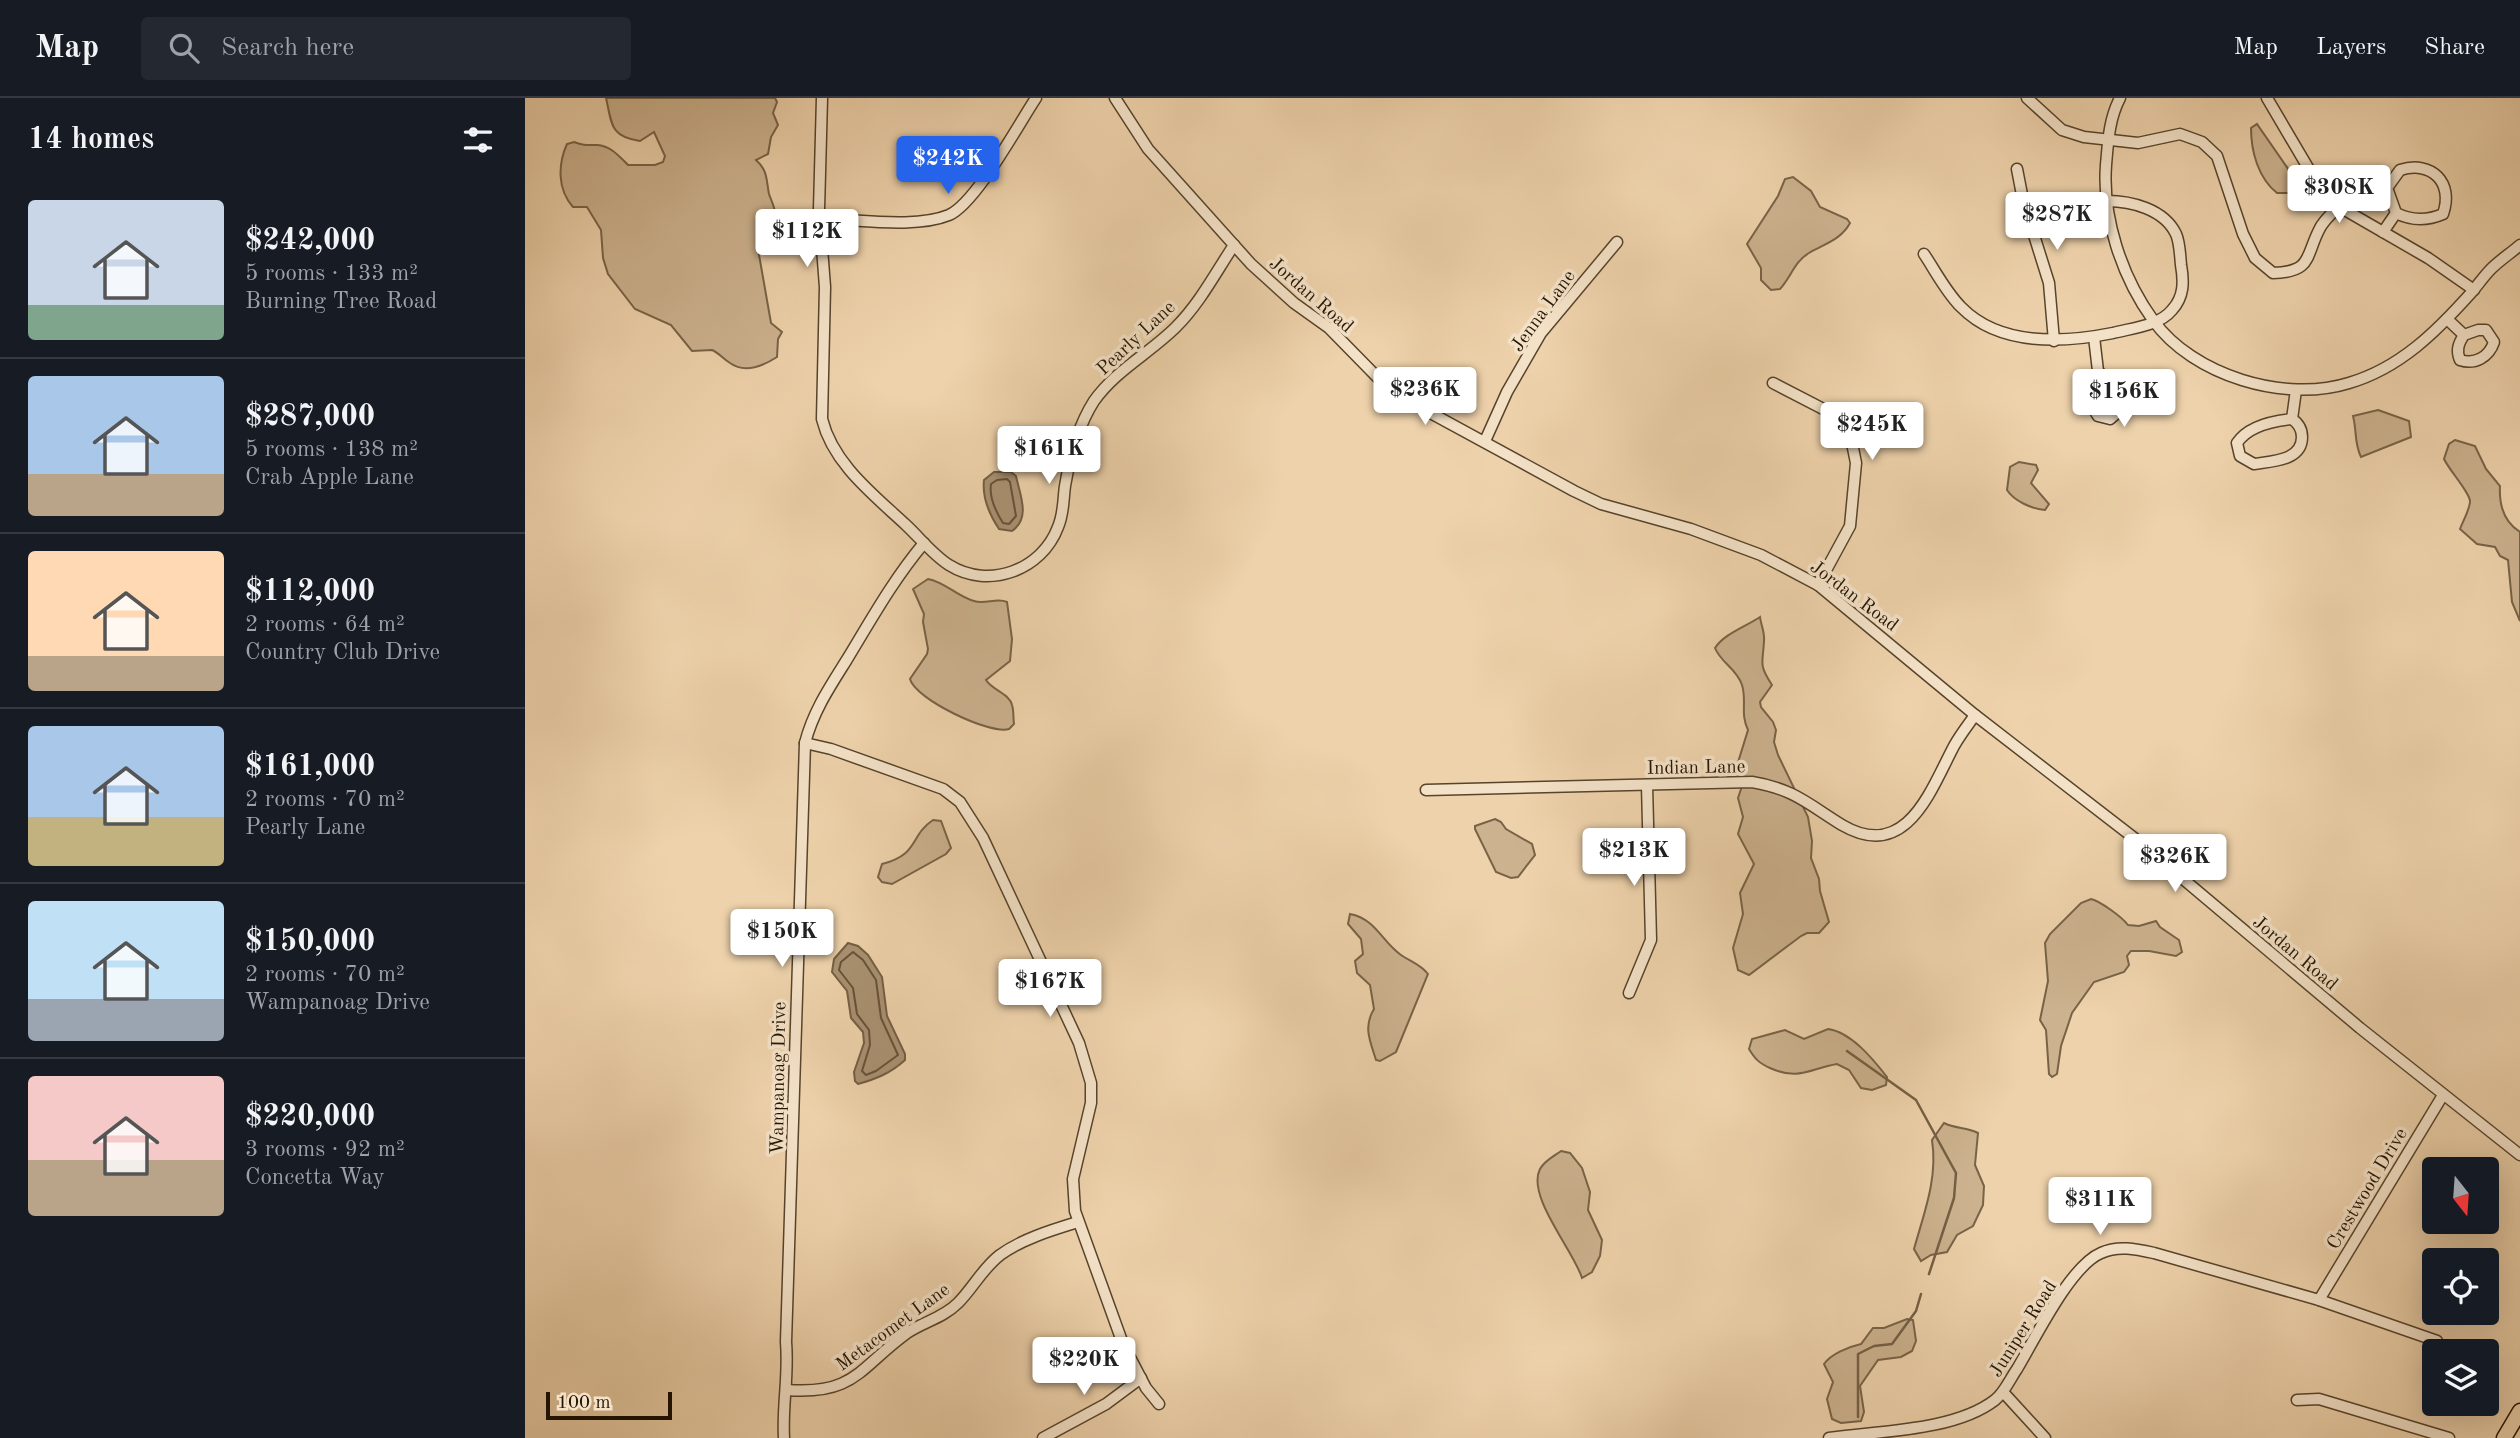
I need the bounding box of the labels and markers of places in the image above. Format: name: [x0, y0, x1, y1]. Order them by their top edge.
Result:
pin: $242K: [899, 136, 997, 196]
pin: $308K: [2290, 166, 2388, 225]
pin: $287K: [2008, 192, 2106, 252]
pin: $112K: [758, 209, 856, 269]
pin: $236K: [1376, 368, 1474, 427]
pin: $156K: [2075, 370, 2173, 429]
pin: $245K: [1823, 402, 1921, 462]
pin: $161K: [1000, 426, 1098, 486]
pin: $213K: [1585, 828, 1683, 888]
pin: $326K: [2126, 834, 2224, 894]
pin: $150K: [733, 910, 831, 969]
pin: $167K: [1001, 960, 1099, 1019]
pin: $311K: [2051, 1178, 2149, 1237]
pin: $220K: [1035, 1338, 1133, 1397]

